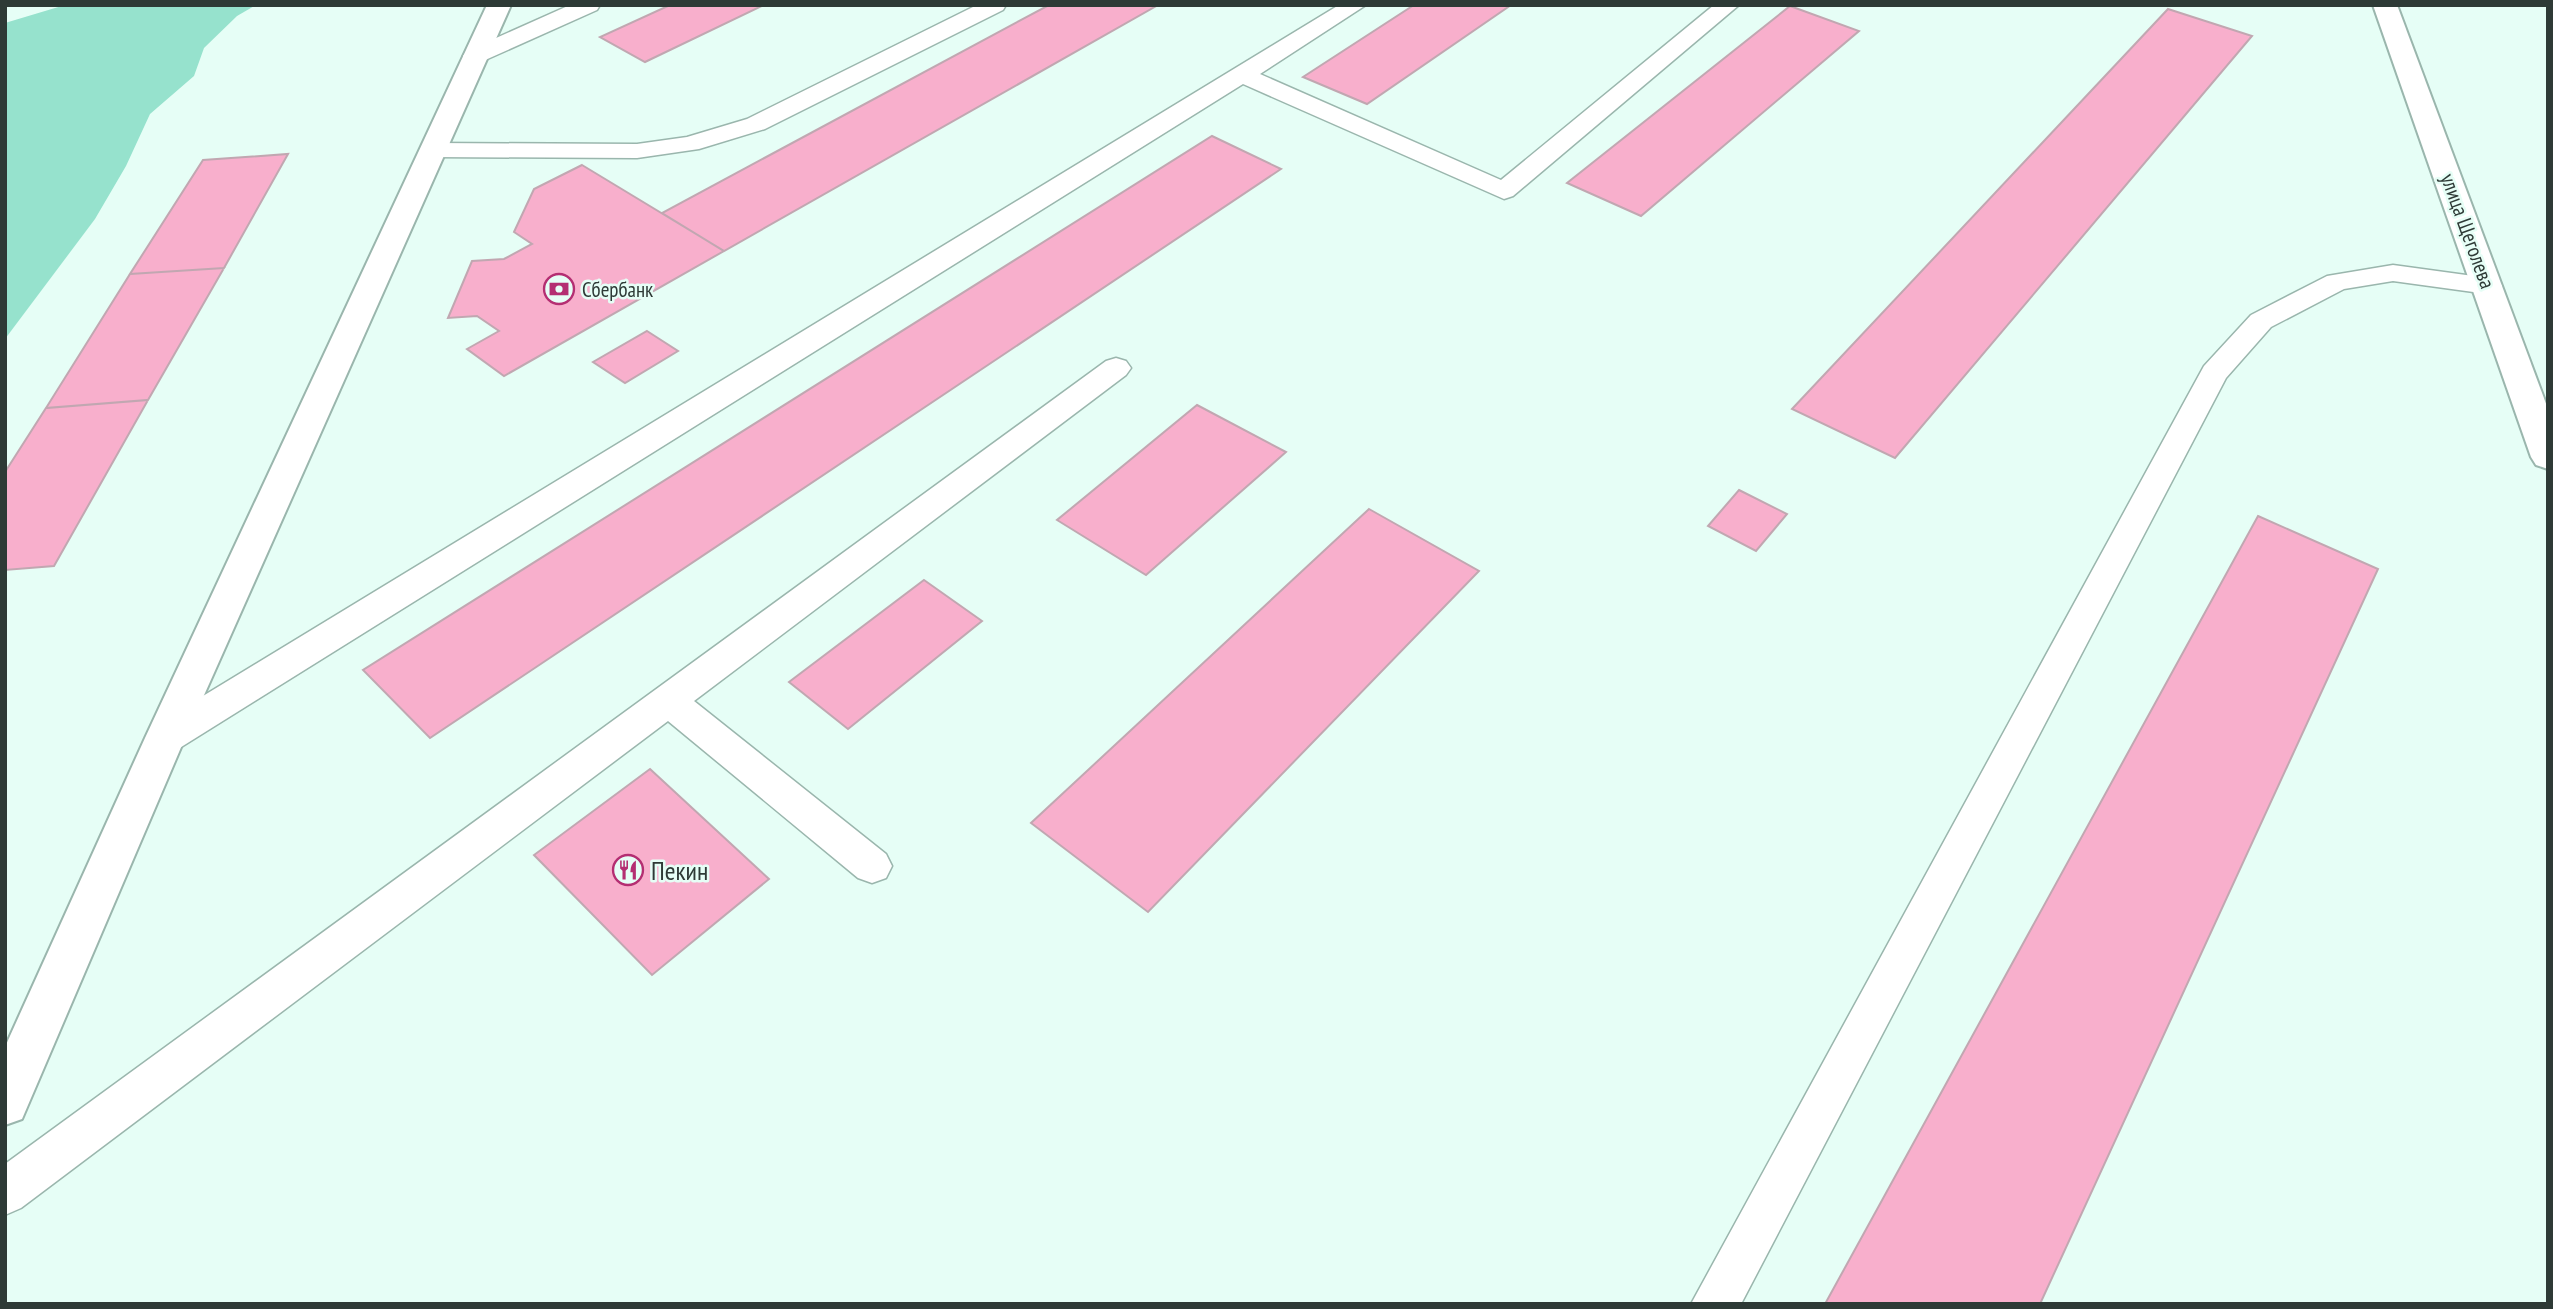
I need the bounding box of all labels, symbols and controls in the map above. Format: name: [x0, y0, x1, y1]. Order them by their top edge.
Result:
street label: улица Щеголева: [2435, 170, 2501, 292]
bank icon: Сбербанк: [542, 272, 576, 306]
place label: Сбербанк: [582, 276, 653, 303]
restaurant icon: Пекин: [611, 853, 645, 887]
place label: Пекин: [651, 854, 708, 887]

